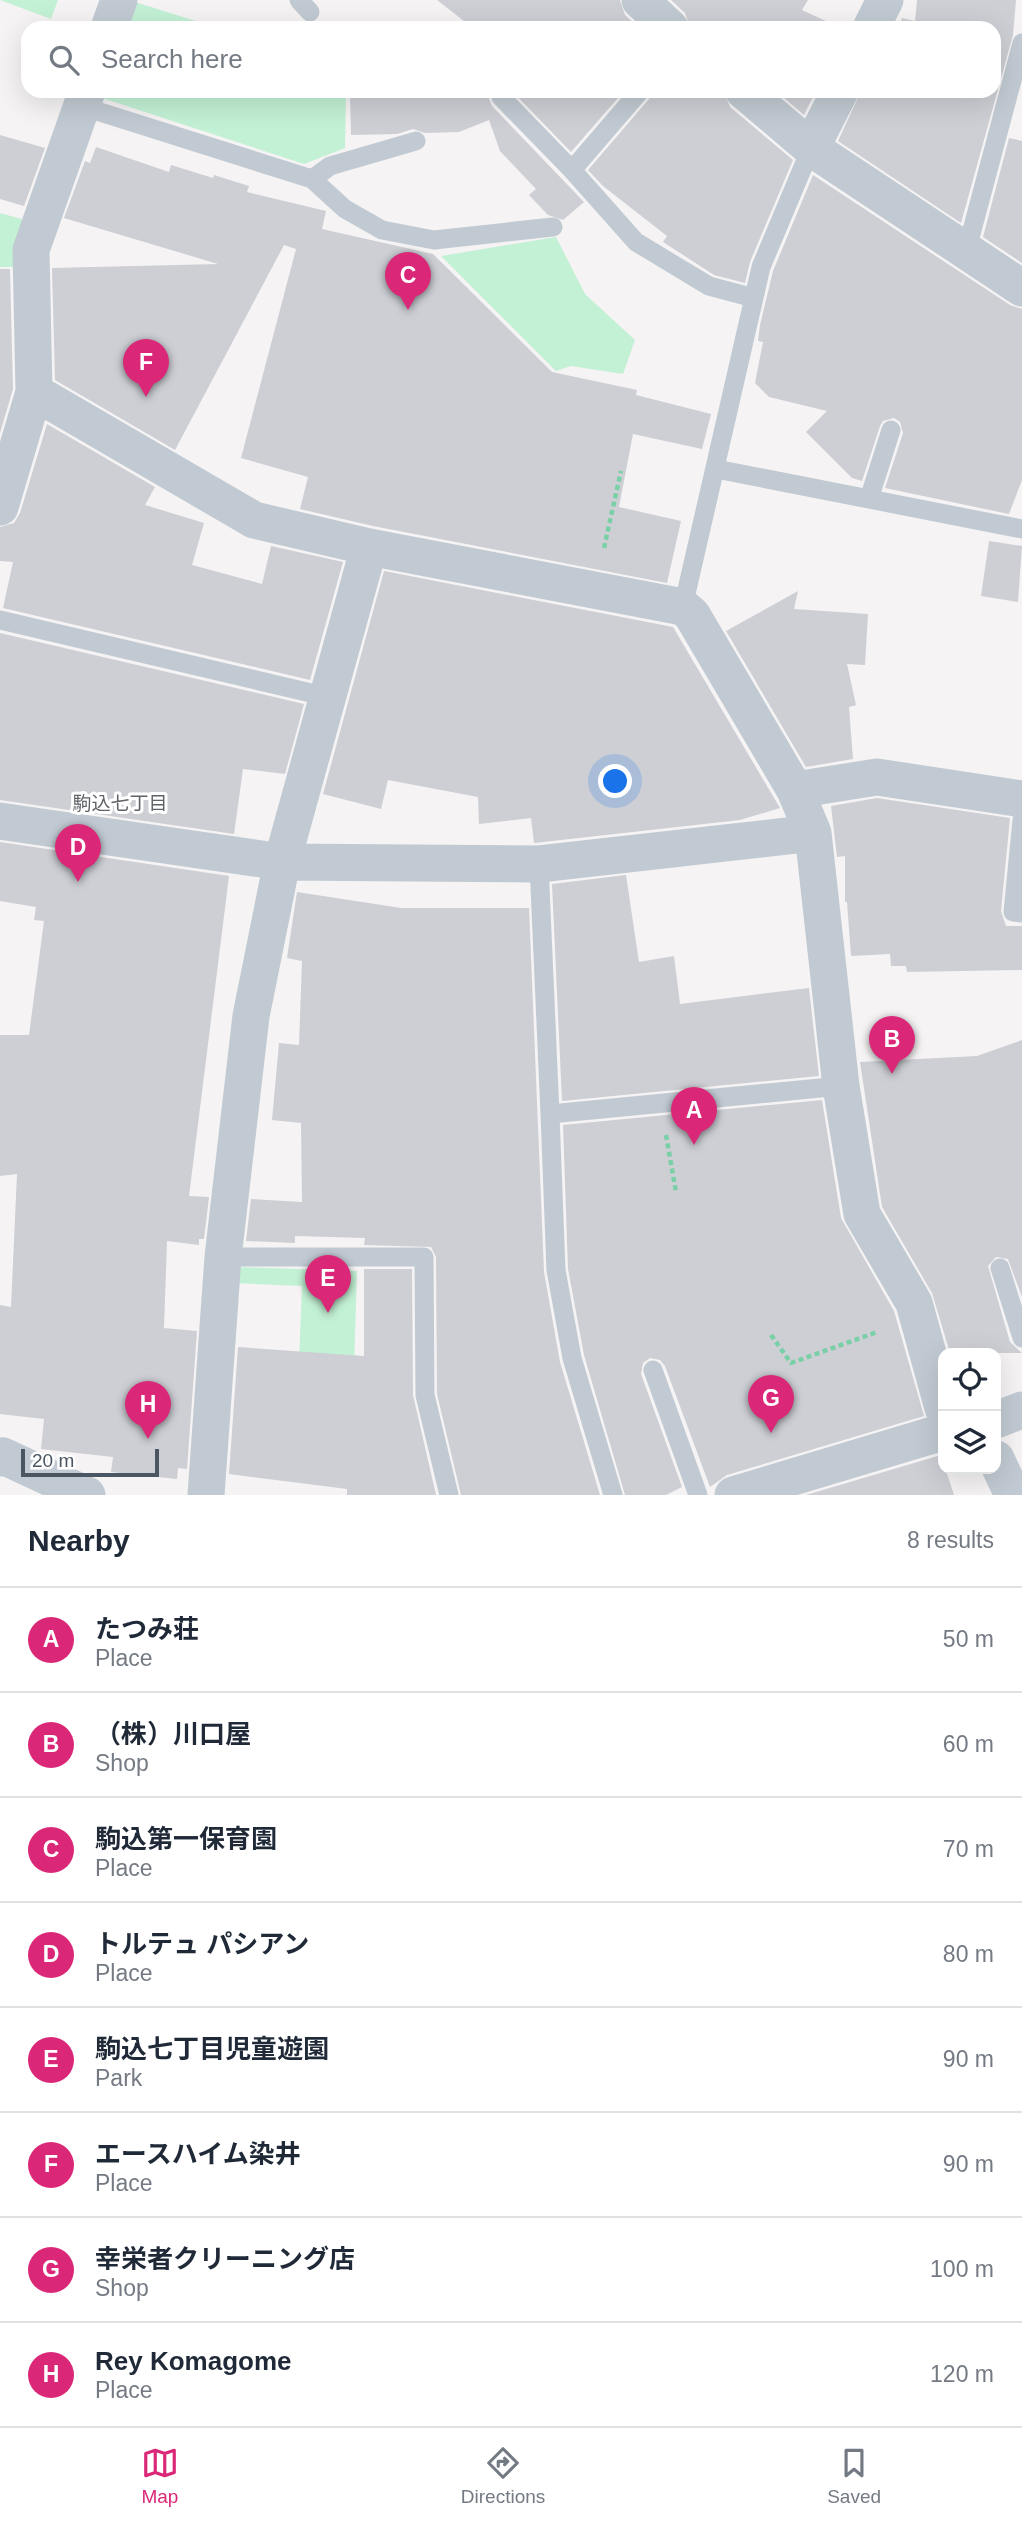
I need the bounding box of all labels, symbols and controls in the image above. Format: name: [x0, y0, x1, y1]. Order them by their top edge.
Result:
search box: [21, 21, 1001, 98]
icon: search: [45, 41, 83, 79]
text: Search here: [101, 44, 243, 74]
pin: C: [385, 252, 431, 310]
pin: F: [123, 339, 169, 397]
your location: [598, 764, 632, 798]
district label: 駒込七丁目: [72, 793, 168, 814]
pin: D: [55, 824, 101, 882]
pin: B: [869, 1016, 915, 1074]
pin: A: [671, 1087, 717, 1145]
pin: E: [305, 1255, 351, 1313]
map controls: [938, 1348, 1001, 1474]
button: locate: [938, 1348, 1001, 1411]
pin: G: [748, 1375, 794, 1433]
pin: H: [125, 1381, 171, 1439]
button: layers: [938, 1411, 1001, 1474]
scale bar: [21, 1446, 159, 1478]
text: 20 m: [32, 1450, 74, 1471]
text: Nearby: [28, 1524, 130, 1557]
text: 8 results: [907, 1527, 994, 1553]
text: たつみ荘: [95, 1614, 199, 1644]
text: A: [43, 1626, 59, 1652]
text: 50 m: [943, 1626, 994, 1652]
text: Place: [95, 1645, 153, 1671]
text: （株）川口屋: [95, 1719, 251, 1749]
text: B: [43, 1731, 59, 1757]
text: 60 m: [943, 1731, 994, 1757]
text: Shop: [95, 1750, 149, 1776]
text: 駒込第一保育園: [95, 1824, 277, 1854]
text: C: [43, 1836, 59, 1862]
text: 70 m: [943, 1836, 994, 1862]
text: Place: [95, 1855, 153, 1881]
text: トルテュ パシアン: [95, 1929, 309, 1959]
text: D: [43, 1941, 59, 1967]
text: 80 m: [943, 1941, 994, 1967]
text: Place: [95, 1960, 153, 1986]
text: 駒込七丁目児童遊園: [95, 2034, 329, 2064]
text: E: [43, 2046, 59, 2072]
text: 90 m: [943, 2046, 994, 2072]
text: Park: [95, 2065, 142, 2091]
text: エースハイム染井: [95, 2139, 301, 2169]
text: F: [44, 2151, 58, 2177]
text: 90 m: [943, 2151, 994, 2177]
text: Place: [95, 2170, 153, 2196]
text: 幸栄者クリーニング店: [95, 2244, 355, 2274]
text: G: [42, 2256, 60, 2282]
text: 100 m: [930, 2256, 994, 2282]
text: Shop: [95, 2275, 149, 2301]
text: Rey Komagome: [95, 2346, 292, 2376]
text: H: [43, 2361, 59, 2387]
text: 120 m: [930, 2361, 994, 2387]
text: Place: [95, 2377, 153, 2403]
tab: Map: [141, 2444, 179, 2508]
tab: Directions: [461, 2444, 545, 2508]
tab: Saved: [827, 2444, 881, 2508]

